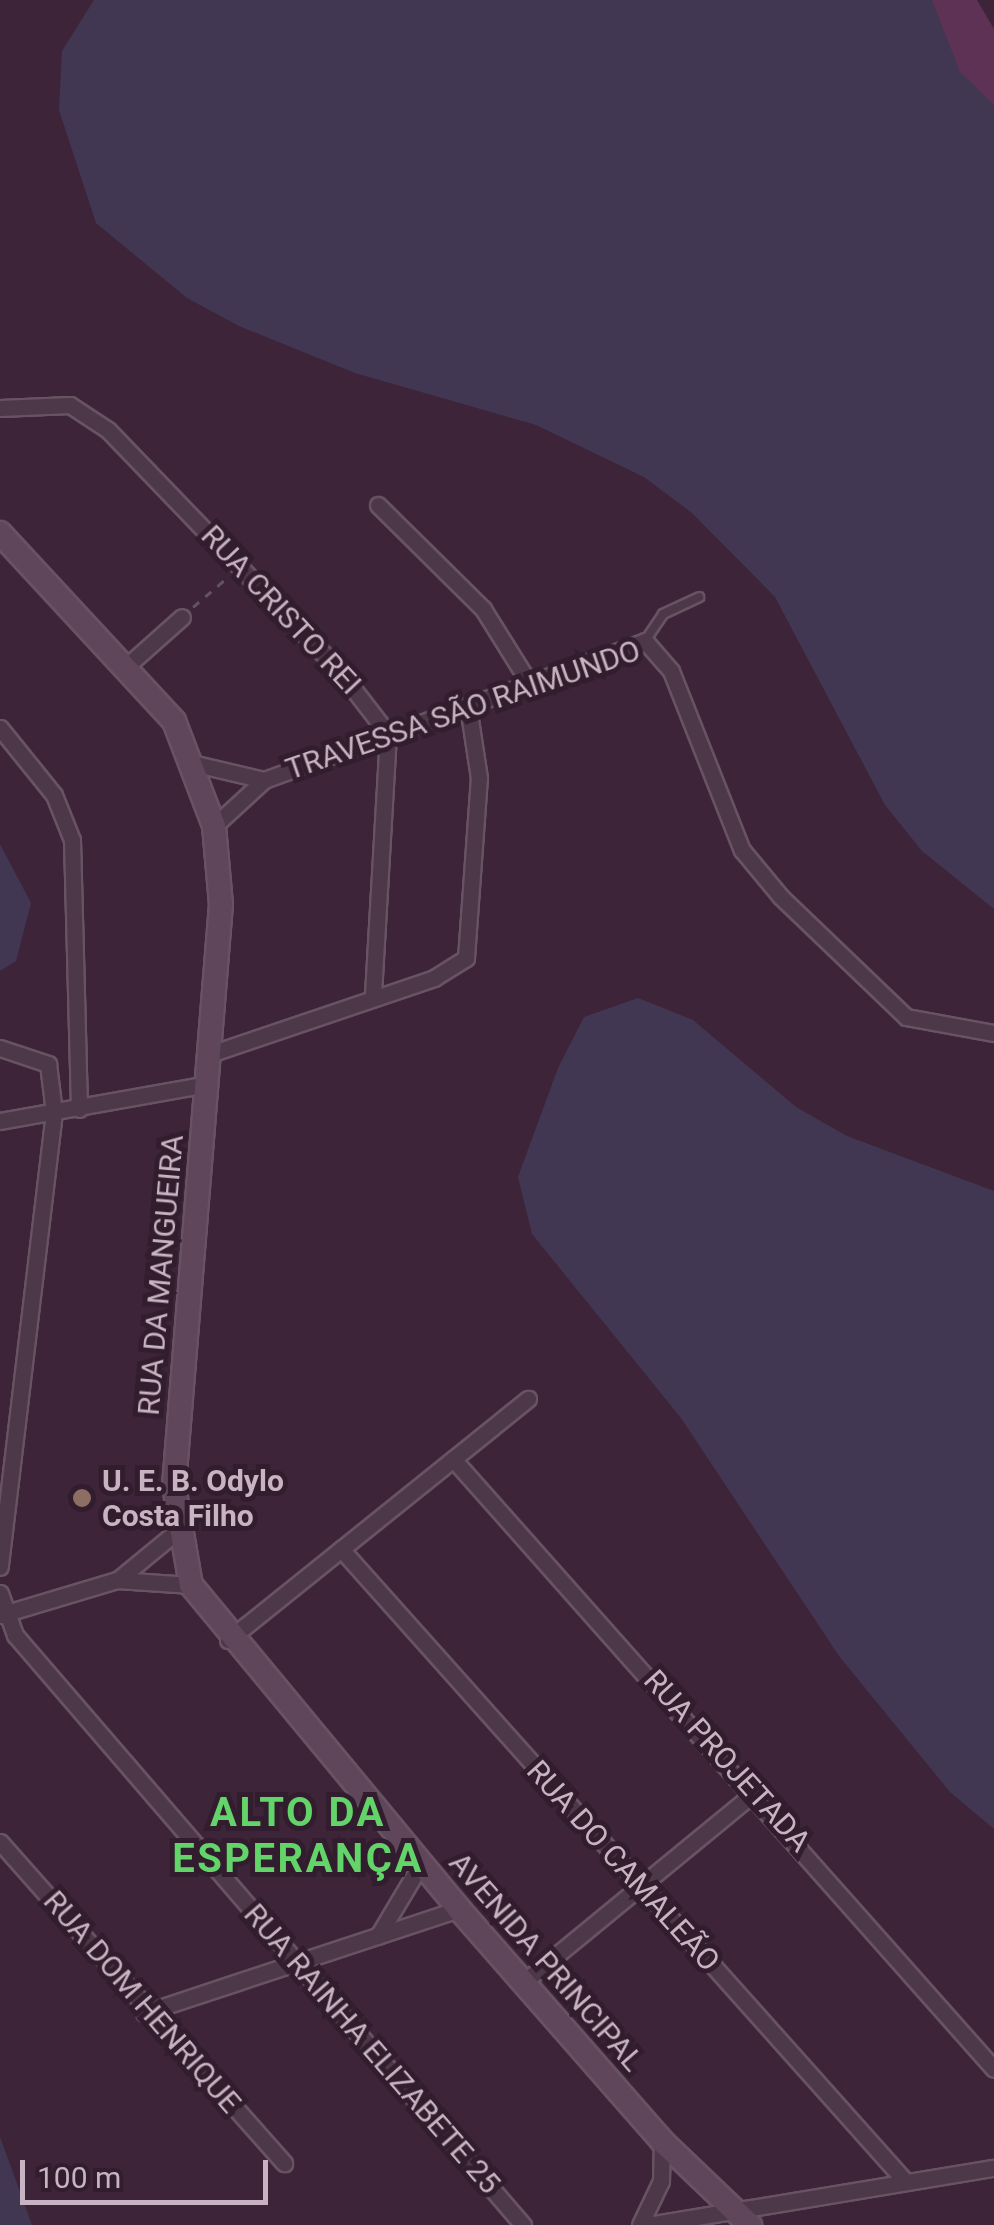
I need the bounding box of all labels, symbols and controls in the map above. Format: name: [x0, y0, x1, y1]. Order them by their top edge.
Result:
street label: RUA CRISTO REI: [194, 518, 368, 702]
street label: TRAVESSA SÃO RAIMUNDO: [281, 632, 645, 788]
street label: RUA DA MANGUEIRA: [131, 1133, 191, 1417]
place label: U. E. B. Odylo Costa Filho: [102, 1463, 284, 1534]
marker: U. E. B. Odylo Costa Filho: [71, 1487, 93, 1509]
street label: RUA PROJETADA: [636, 1663, 818, 1859]
street label: RUA DO CAMALEÃO: [519, 1753, 727, 1979]
district label: ALTO DA ESPERANÇA: [172, 1789, 424, 1883]
street label: AVENIDA PRINCIPAL: [441, 1845, 651, 2079]
street label: RUA DOM HENRIQUE: [36, 1884, 248, 2120]
street label: RUA RAINHA ELIZABETE 25: [236, 1897, 508, 2201]
scale bar: [25, 2140, 272, 2202]
text: 100 m: [37, 2160, 121, 2195]

